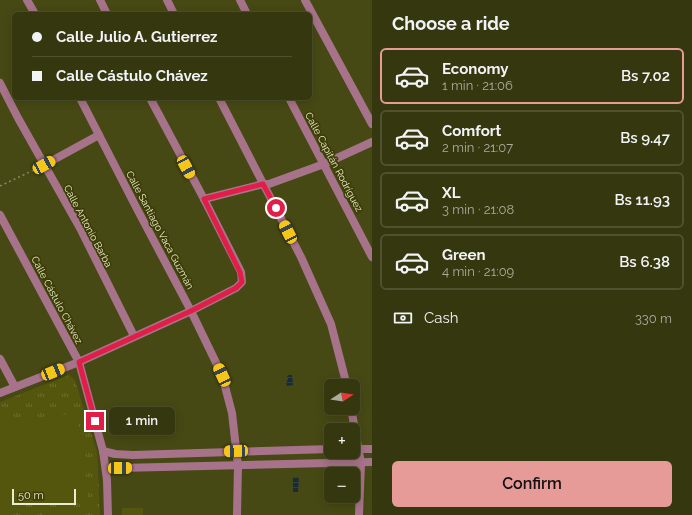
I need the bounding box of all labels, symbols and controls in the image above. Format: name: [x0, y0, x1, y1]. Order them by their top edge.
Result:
text: Choose a ride: [392, 13, 510, 34]
text: Calle Julio A. Gutierrez: [56, 28, 217, 46]
icon: car: [394, 58, 430, 94]
text: Economy: [442, 60, 509, 78]
text: Calle Cástulo Chávez: [56, 67, 208, 85]
text: Bs 7.02: [621, 67, 670, 85]
text: 1 min · 21:06: [442, 78, 513, 93]
street label: Calle Capitán Rodríguez: [303, 110, 365, 214]
icon: car: [394, 120, 430, 156]
text: Comfort: [442, 122, 501, 140]
text: Bs 9.47: [620, 129, 670, 147]
text: 2 min · 21:07: [442, 140, 513, 155]
car: [31, 154, 57, 176]
car: [175, 154, 197, 180]
street label: Calle Santiago Vaca Guzmán: [124, 169, 196, 291]
icon: car: [394, 182, 430, 218]
street label: Calle Antonio Barba: [62, 183, 114, 269]
text: XL: [442, 184, 460, 202]
text: Bs 11.93: [615, 191, 670, 209]
route start: [267, 199, 285, 217]
text: 3 min · 21:08: [442, 202, 514, 217]
car: [277, 219, 299, 245]
icon: car: [394, 244, 430, 280]
text: Green: [442, 246, 486, 264]
text: Bs 6.38: [619, 253, 670, 271]
street label: Calle Cástulo Chávez: [29, 254, 85, 346]
text: 4 min · 21:09: [442, 264, 514, 279]
icon: cash: [392, 307, 414, 329]
text: Cash: [424, 309, 458, 327]
text: 330 m: [635, 311, 672, 326]
car: [40, 362, 66, 382]
car: [211, 362, 233, 388]
north arrow: [324, 379, 360, 415]
map controls: [324, 379, 360, 503]
callout: 1 min: [109, 407, 175, 435]
route end: [86, 412, 104, 430]
text: 1 min: [126, 413, 158, 428]
button: +: [324, 423, 360, 459]
car: [224, 445, 248, 457]
button: Confirm: [392, 461, 672, 507]
car: [108, 462, 132, 474]
button: −: [324, 467, 360, 503]
scale bar: [12, 487, 76, 506]
text: 50 m: [18, 489, 44, 502]

